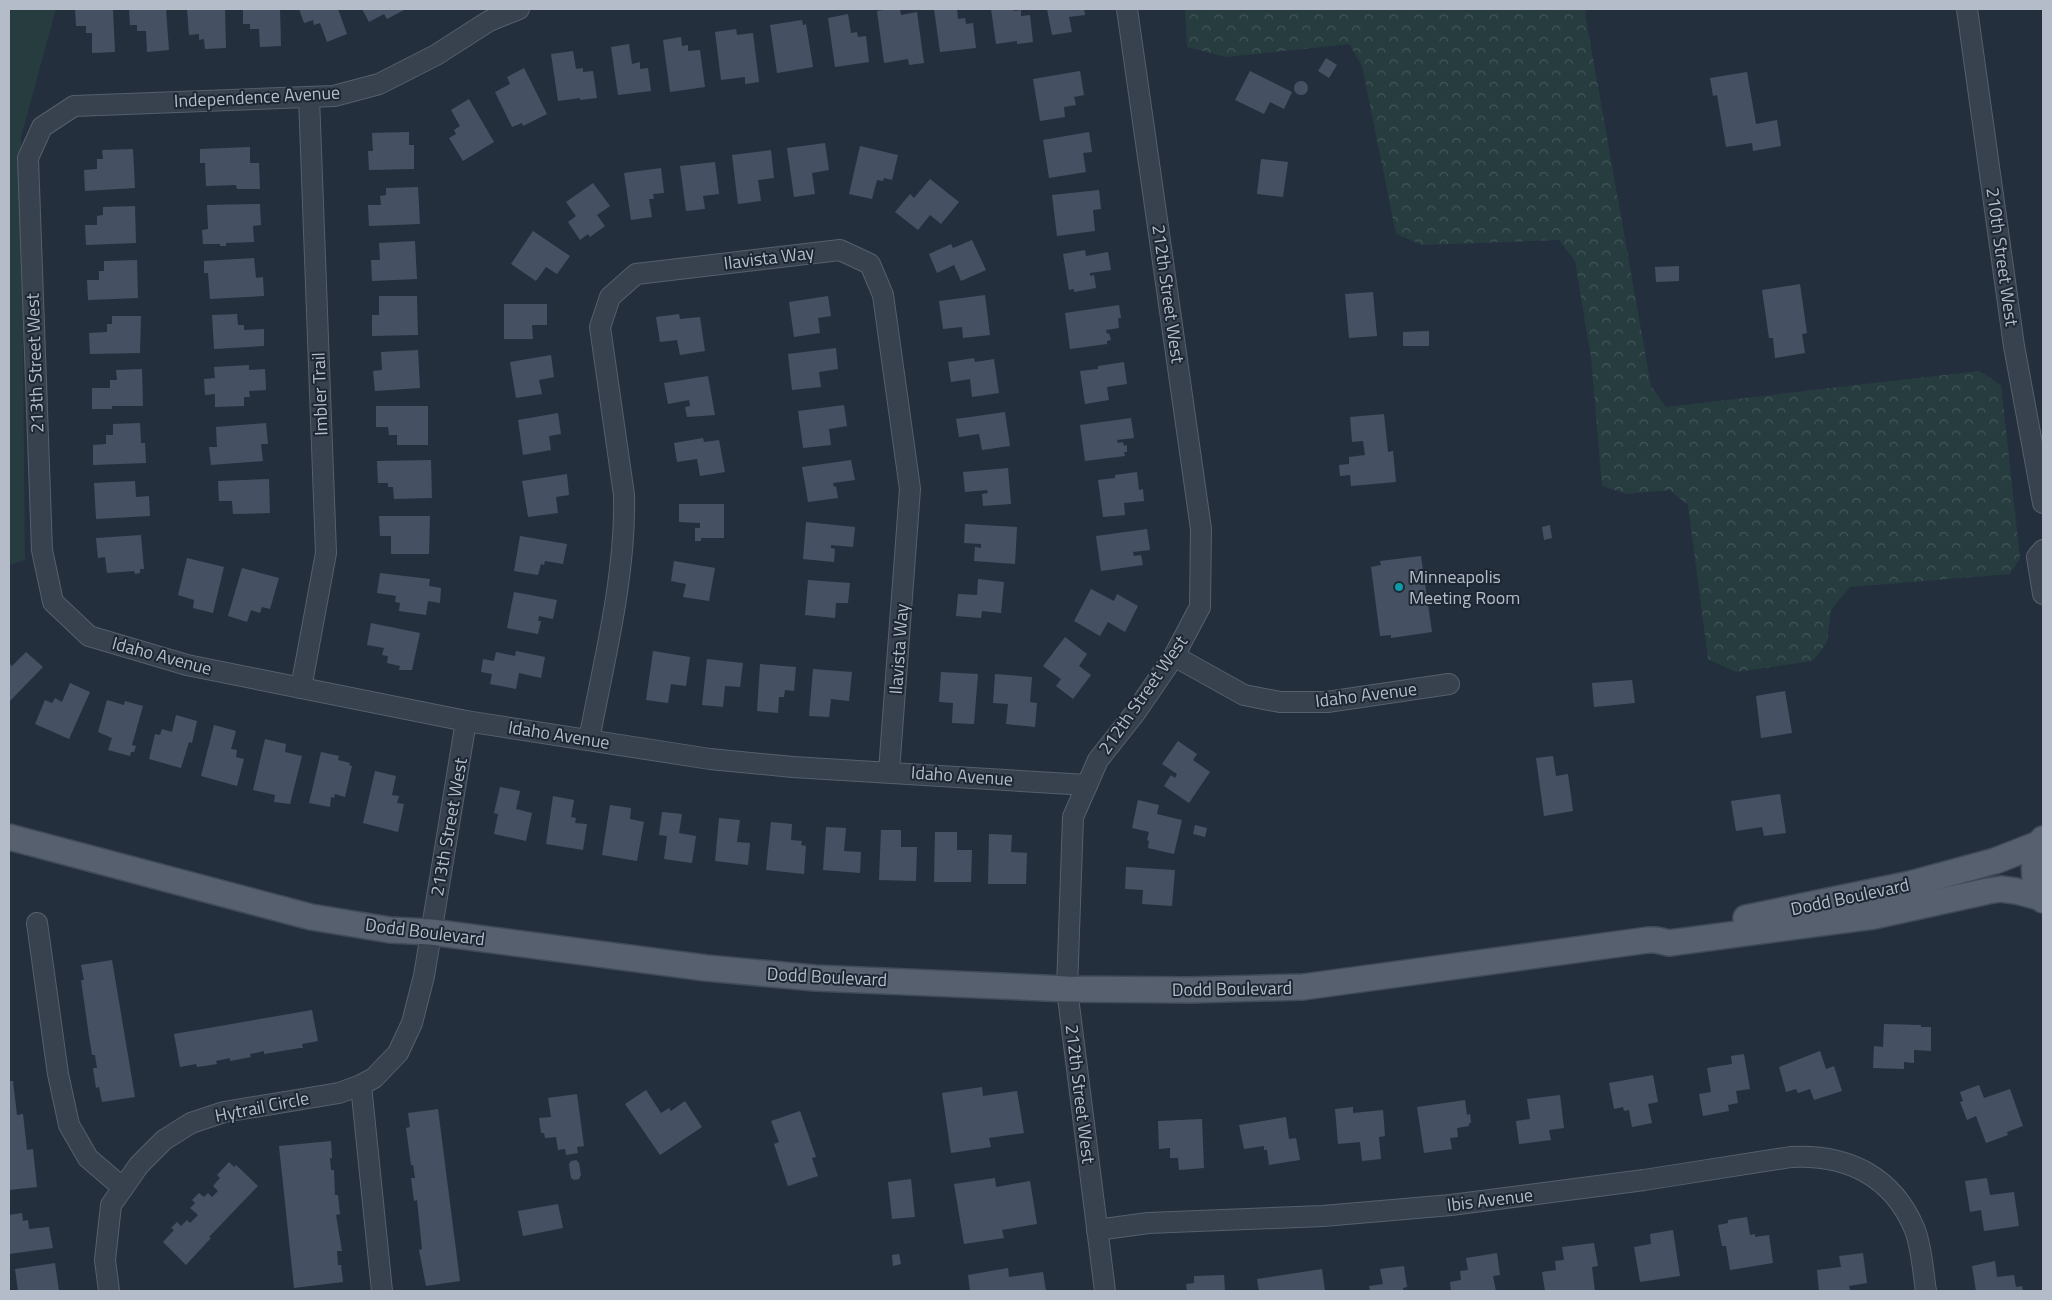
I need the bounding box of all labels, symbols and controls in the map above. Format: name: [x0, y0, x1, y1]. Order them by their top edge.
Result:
street label: Independence Avenue: [173, 79, 341, 114]
street label: 210th Street West: [1979, 186, 2026, 329]
street label: 212th Street West: [1145, 223, 1192, 366]
street label: Ilavista Way: [722, 239, 816, 276]
street label: 213th Street West: [19, 292, 50, 433]
street label: Imbler Trail: [305, 352, 334, 436]
place label: Minneapolis Meeting Room: [1409, 563, 1520, 611]
marker: Minneapolis Meeting Room: [1393, 581, 1405, 593]
street label: Ilavista Way: [882, 602, 915, 695]
street label: Idaho Avenue: [109, 629, 215, 682]
street label: 212th Street West: [1091, 629, 1194, 760]
street label: Idaho Avenue: [1314, 675, 1418, 714]
street label: Idaho Avenue: [506, 713, 612, 756]
street label: 213th Street West: [423, 755, 474, 898]
street label: Idaho Avenue: [910, 758, 1014, 793]
street label: Dodd Boulevard: [1788, 871, 1912, 922]
street label: Dodd Boulevard: [364, 911, 486, 952]
street label: Dodd Boulevard: [766, 960, 888, 993]
street label: Dodd Boulevard: [1172, 974, 1292, 1003]
street label: 212th Street West: [1059, 1023, 1103, 1166]
street label: Hytrail Circle: [213, 1084, 311, 1129]
street label: Ibis Avenue: [1445, 1181, 1535, 1218]

